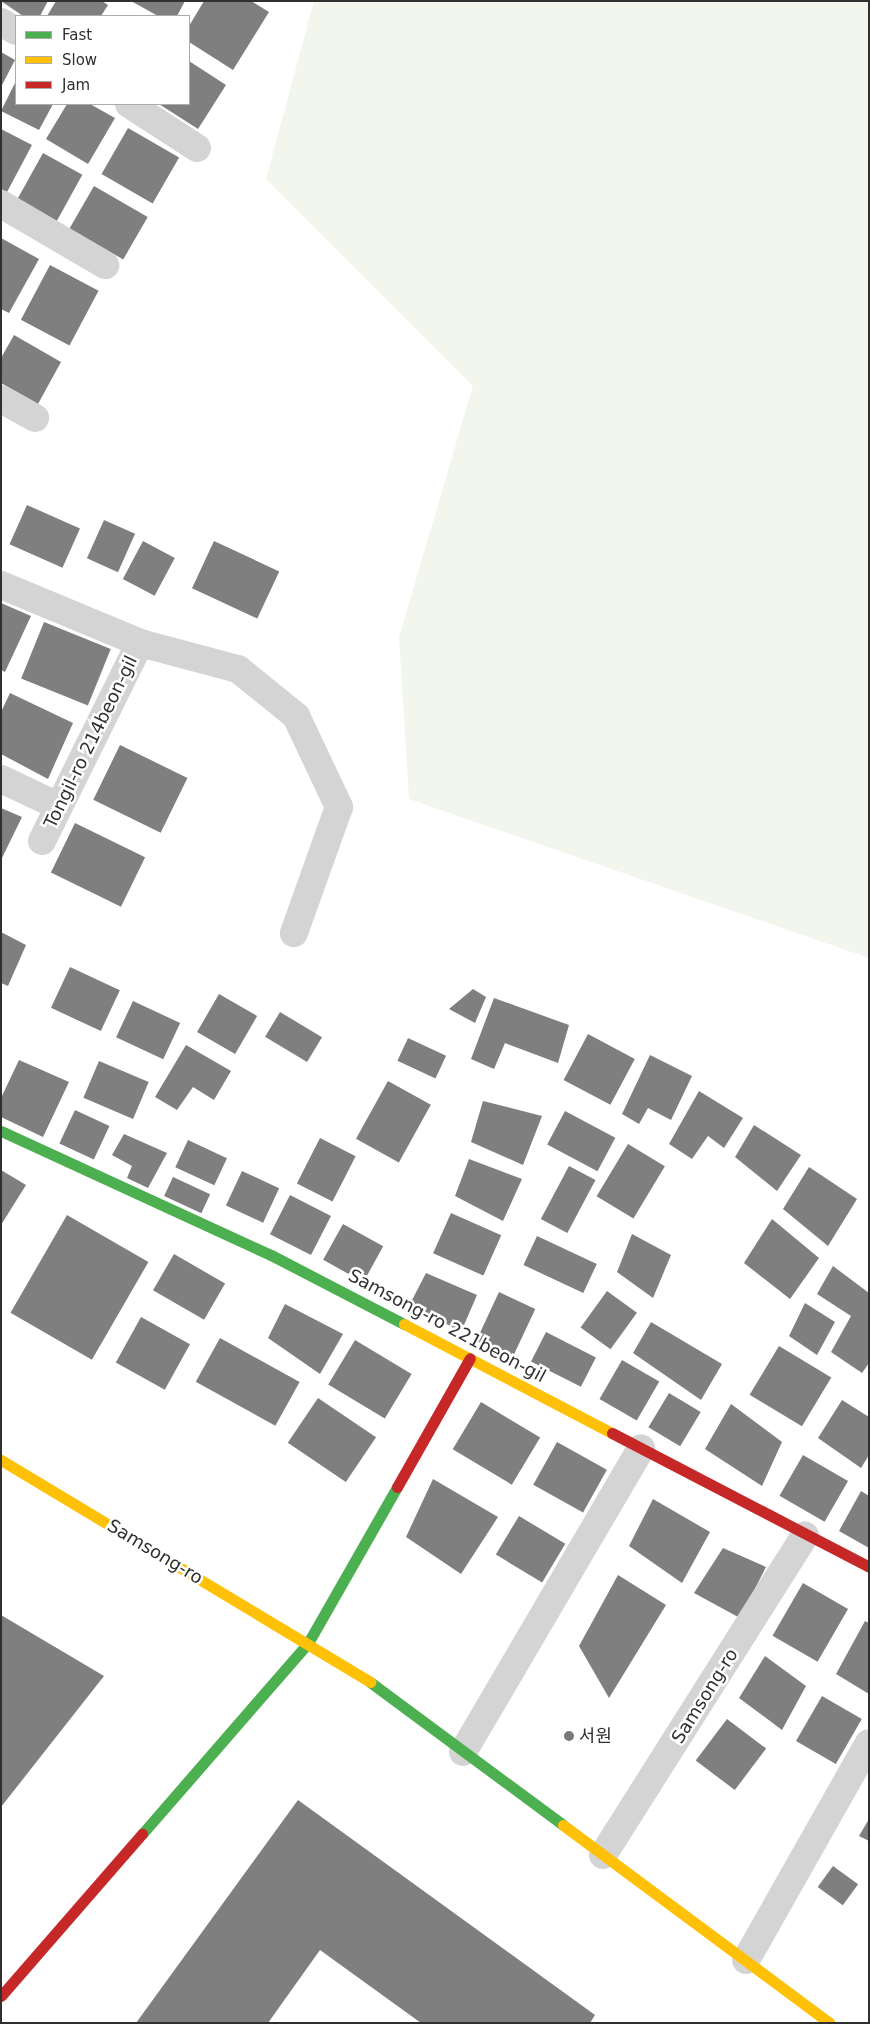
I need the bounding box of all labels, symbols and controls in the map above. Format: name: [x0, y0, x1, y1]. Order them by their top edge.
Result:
legend: [15, 15, 190, 105]
text: Fast: [62, 26, 92, 44]
text: Slow: [62, 51, 97, 69]
text: Jam: [62, 76, 90, 94]
street label: Tongil-ro 214beon-gil: [40, 652, 142, 832]
street label: Samsong-ro 221beon-gil: [345, 1265, 549, 1387]
street label: Samsong-ro: [103, 1515, 207, 1589]
street label: Samsong-ro: [667, 1645, 743, 1747]
place label: 서원: [579, 1725, 612, 1747]
marker: 서원: [563, 1730, 575, 1742]

